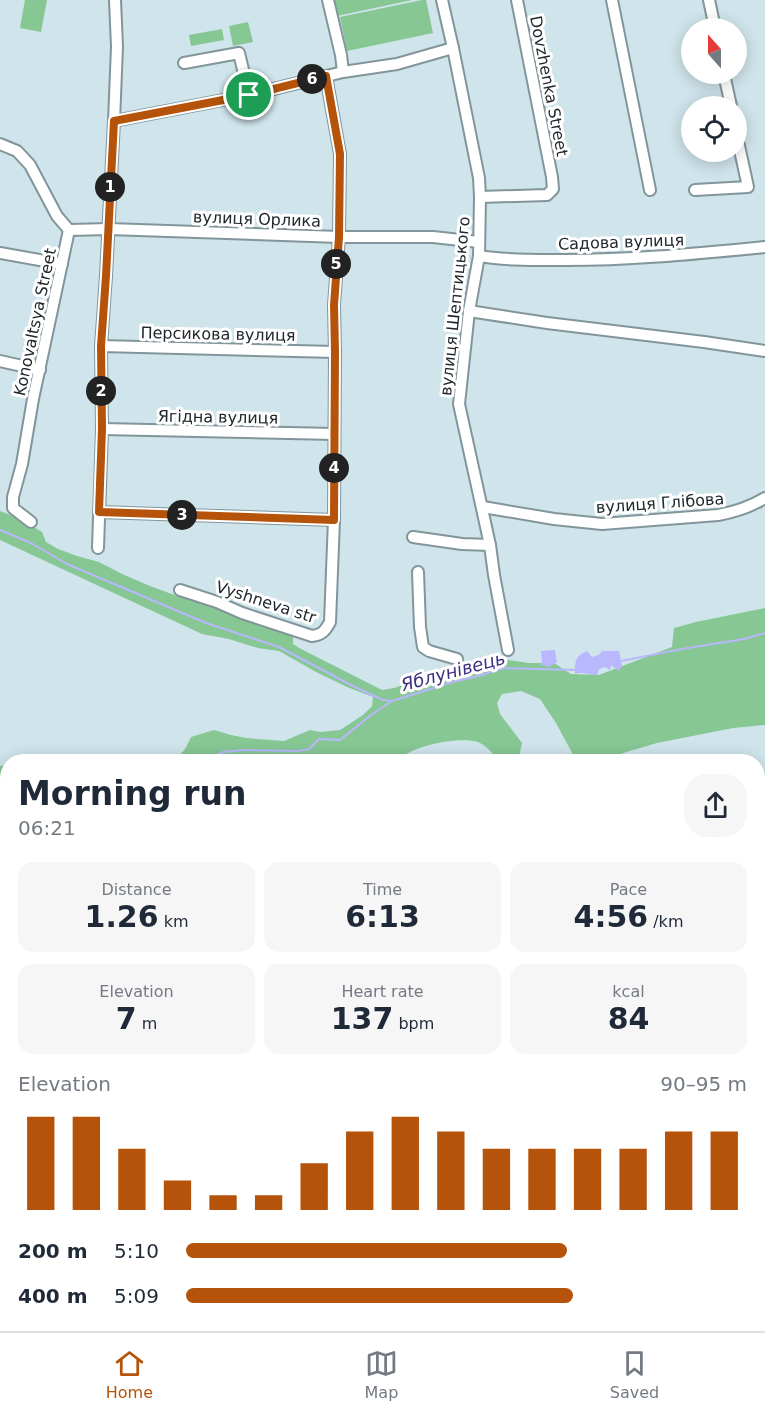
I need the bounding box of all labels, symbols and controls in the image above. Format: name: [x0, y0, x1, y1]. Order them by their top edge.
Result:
street label: Dovzhenka Street: [526, 14, 572, 158]
north arrow: [681, 18, 747, 84]
map controls: [681, 18, 747, 162]
pin: 6: [297, 64, 327, 94]
pin: [223, 69, 274, 120]
text: 6: [306, 69, 318, 88]
icon: arrive: [232, 78, 265, 111]
button: locate: [681, 96, 747, 162]
pin: 1: [95, 172, 125, 202]
text: 1: [104, 177, 116, 196]
street label: вулиця Орлика: [193, 207, 321, 231]
street label: вулиця Шептицького: [436, 215, 474, 397]
street label: Садова вулиця: [558, 230, 684, 254]
street label: Konovaltsya Street: [10, 246, 60, 398]
pin: 5: [321, 249, 351, 279]
text: 5: [330, 254, 342, 273]
street label: Персикова вулиця: [140, 323, 296, 345]
pin: 2: [86, 376, 116, 406]
text: 2: [95, 381, 107, 400]
street label: Ягідна вулиця: [158, 406, 278, 428]
pin: 4: [319, 453, 349, 483]
text: 4: [328, 458, 340, 477]
street label: вулиця Глібова: [595, 489, 725, 517]
pin: 3: [167, 500, 197, 530]
text: 3: [176, 505, 188, 524]
street label: Vyshneva str: [214, 577, 319, 627]
water label: Яблунівець: [398, 647, 507, 695]
text: Morning run: [18, 774, 246, 813]
button: share: [684, 774, 747, 837]
text: 06:21: [18, 816, 76, 840]
text: Distance: [102, 880, 171, 899]
text: Time: [363, 880, 402, 899]
text: Pace: [610, 880, 647, 899]
text: 1.26: [85, 899, 159, 934]
text: 6:13: [345, 899, 420, 934]
text: 4:56: [574, 899, 648, 934]
text: km: [159, 912, 188, 931]
text: /km: [648, 912, 683, 931]
text: Elevation: [99, 982, 174, 1001]
text: Heart rate: [341, 982, 424, 1001]
text: kcal: [612, 982, 645, 1001]
text: 7: [116, 1001, 137, 1036]
text: 137: [331, 1001, 393, 1036]
text: 84: [608, 1001, 649, 1036]
text: m: [137, 1014, 157, 1033]
text: bpm: [393, 1014, 434, 1033]
text: Elevation: [18, 1072, 111, 1096]
text: 90–95 m: [660, 1072, 747, 1096]
text: 200 m: [18, 1239, 88, 1263]
text: 5:10: [114, 1239, 159, 1263]
text: 400 m: [18, 1284, 88, 1308]
text: 5:09: [114, 1284, 159, 1308]
tab: Home: [106, 1347, 153, 1402]
tab: Map: [365, 1347, 398, 1402]
tab: Saved: [610, 1347, 659, 1402]

